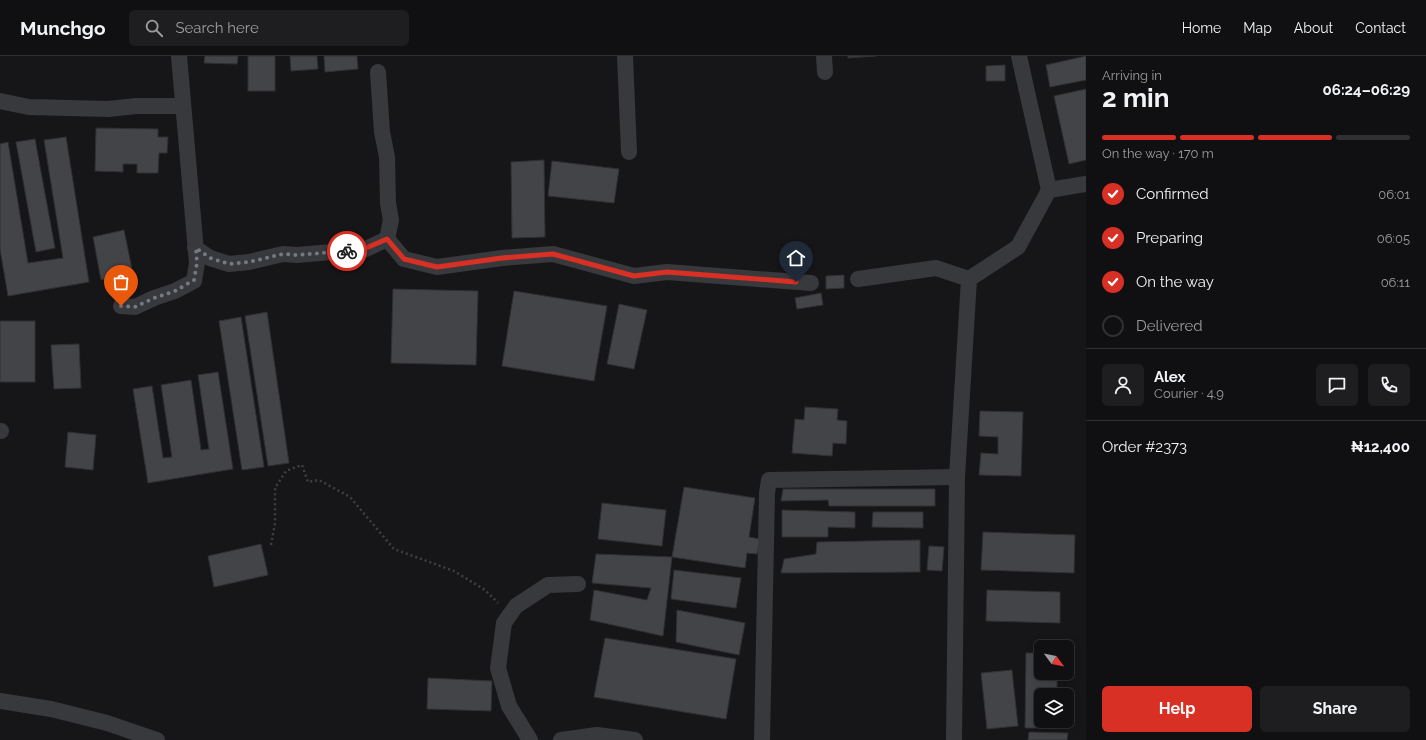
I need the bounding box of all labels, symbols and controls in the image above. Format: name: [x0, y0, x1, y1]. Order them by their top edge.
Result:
search box: [129, 10, 409, 46]
text: Munchgo: [20, 17, 105, 39]
icon: search: [143, 17, 165, 39]
text: Search here: [175, 19, 259, 37]
text: Home: [1182, 20, 1221, 36]
text: Map: [1243, 20, 1272, 36]
text: About: [1294, 20, 1333, 36]
text: Contact: [1355, 20, 1406, 36]
text: Arriving in: [1102, 68, 1162, 83]
text: 06:24–06:29: [1323, 81, 1410, 99]
text: 2 min: [1102, 83, 1169, 113]
text: On the way · 170 m: [1102, 146, 1214, 161]
icon: check: [1102, 183, 1124, 205]
text: Confirmed: [1136, 185, 1209, 203]
text: 06:01: [1378, 187, 1410, 202]
icon: check: [1102, 227, 1124, 249]
text: Preparing: [1136, 229, 1203, 247]
courier: [327, 231, 367, 271]
text: 06:05: [1377, 231, 1410, 246]
icon: bike: [336, 240, 358, 262]
pin: [779, 241, 813, 282]
icon: home: [785, 247, 807, 269]
pin: [104, 265, 138, 306]
icon: bag: [110, 271, 132, 293]
icon: check: [1102, 271, 1124, 293]
text: On the way: [1136, 273, 1214, 291]
text: 06:11: [1381, 275, 1410, 290]
text: Delivered: [1136, 317, 1203, 335]
button: person: [1102, 364, 1144, 406]
button: chat: [1316, 364, 1358, 406]
button: phone: [1368, 364, 1410, 406]
text: Alex: [1154, 368, 1185, 386]
text: Courier · 4.9: [1154, 386, 1224, 401]
text: Order #2373: [1102, 438, 1187, 456]
text: ₦12,400: [1351, 438, 1410, 456]
north arrow: [1034, 640, 1074, 680]
map controls: [1034, 640, 1074, 728]
button: Help: [1102, 686, 1252, 732]
button: Share: [1260, 686, 1410, 732]
button: layers: [1034, 688, 1074, 728]

